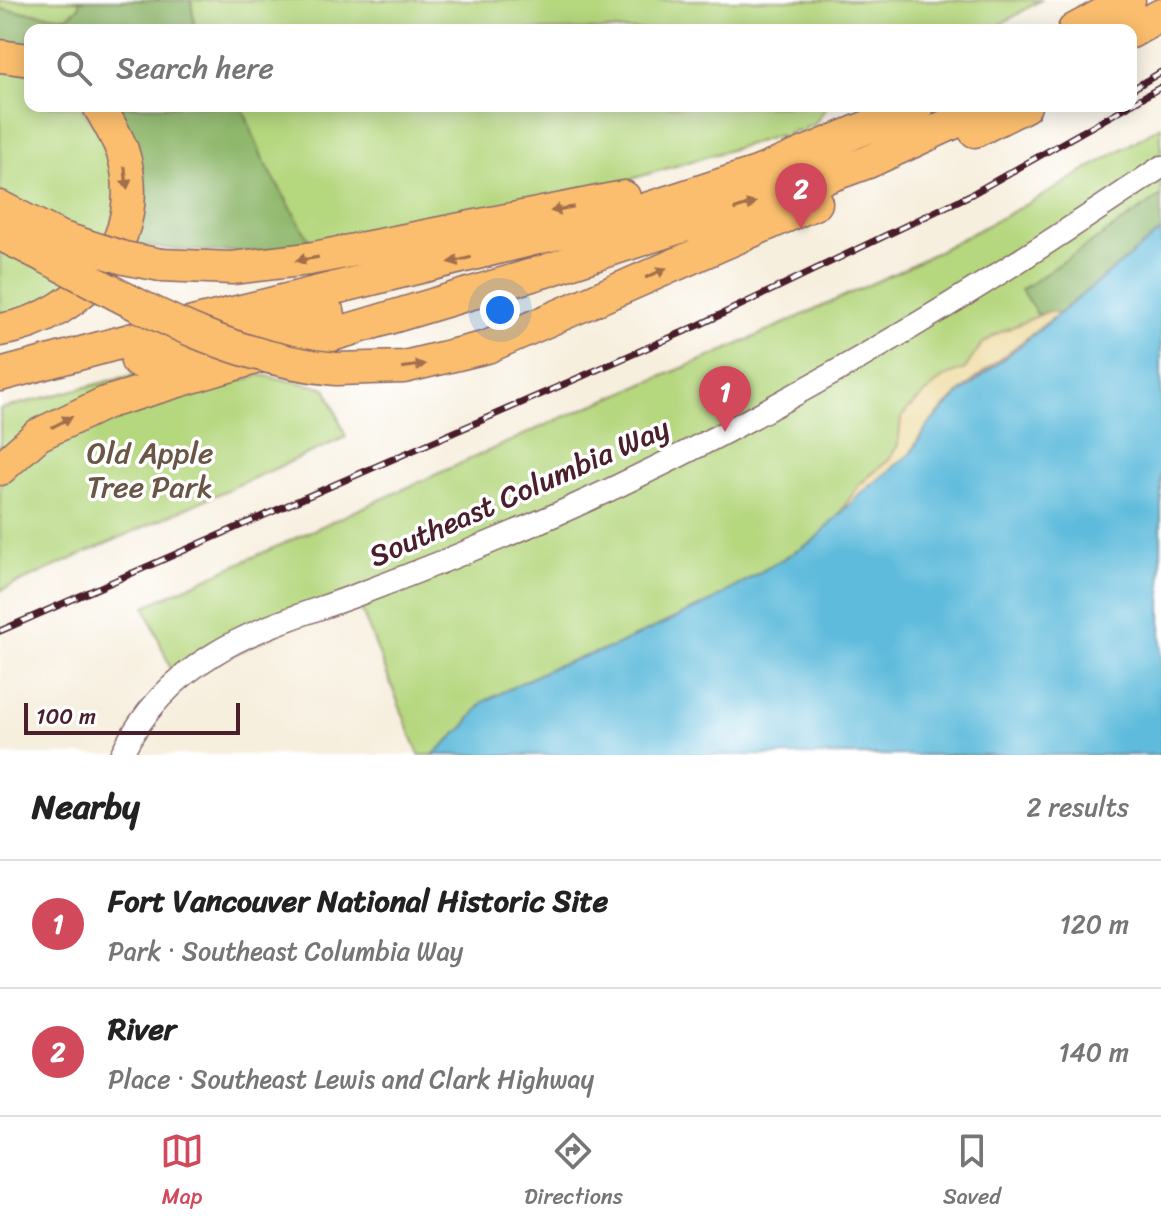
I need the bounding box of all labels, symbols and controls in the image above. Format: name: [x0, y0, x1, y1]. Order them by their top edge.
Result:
search box: [24, 24, 1137, 112]
text: Search here: [116, 41, 274, 95]
icon: search: [52, 46, 96, 90]
pin: 2: [775, 163, 827, 229]
one-way arrow: [119, 166, 132, 191]
one-way arrow: [733, 200, 757, 212]
one-way arrow: [549, 204, 574, 216]
one-way arrow: [294, 253, 319, 266]
one-way arrow: [448, 254, 473, 267]
one-way arrow: [644, 266, 667, 280]
your location: [480, 290, 520, 330]
one-way arrow: [402, 359, 427, 372]
pin: 1: [699, 366, 751, 432]
street label: Southeast Columbia Way: [360, 401, 679, 583]
one-way arrow: [50, 415, 73, 428]
park label: Old Apple Tree Park: [87, 426, 213, 514]
text: 100 m: [36, 697, 96, 736]
scale bar: [24, 699, 240, 735]
text: Nearby: [32, 777, 140, 837]
text: 2 results: [1027, 784, 1129, 830]
text: Fort Vancouver National Historic Site: [108, 874, 608, 928]
text: 1: [52, 901, 64, 947]
text: 120 m: [1060, 901, 1129, 947]
text: Park · Southeast Columbia Way: [108, 928, 463, 974]
text: River: [108, 1002, 176, 1056]
text: 2: [50, 1029, 66, 1075]
text: 140 m: [1058, 1029, 1129, 1075]
text: Place · Southeast Lewis and Clark Highway: [108, 1056, 594, 1102]
tab: Map: [160, 1129, 204, 1216]
tab: Directions: [524, 1129, 623, 1216]
tab: Saved: [943, 1129, 1001, 1216]

